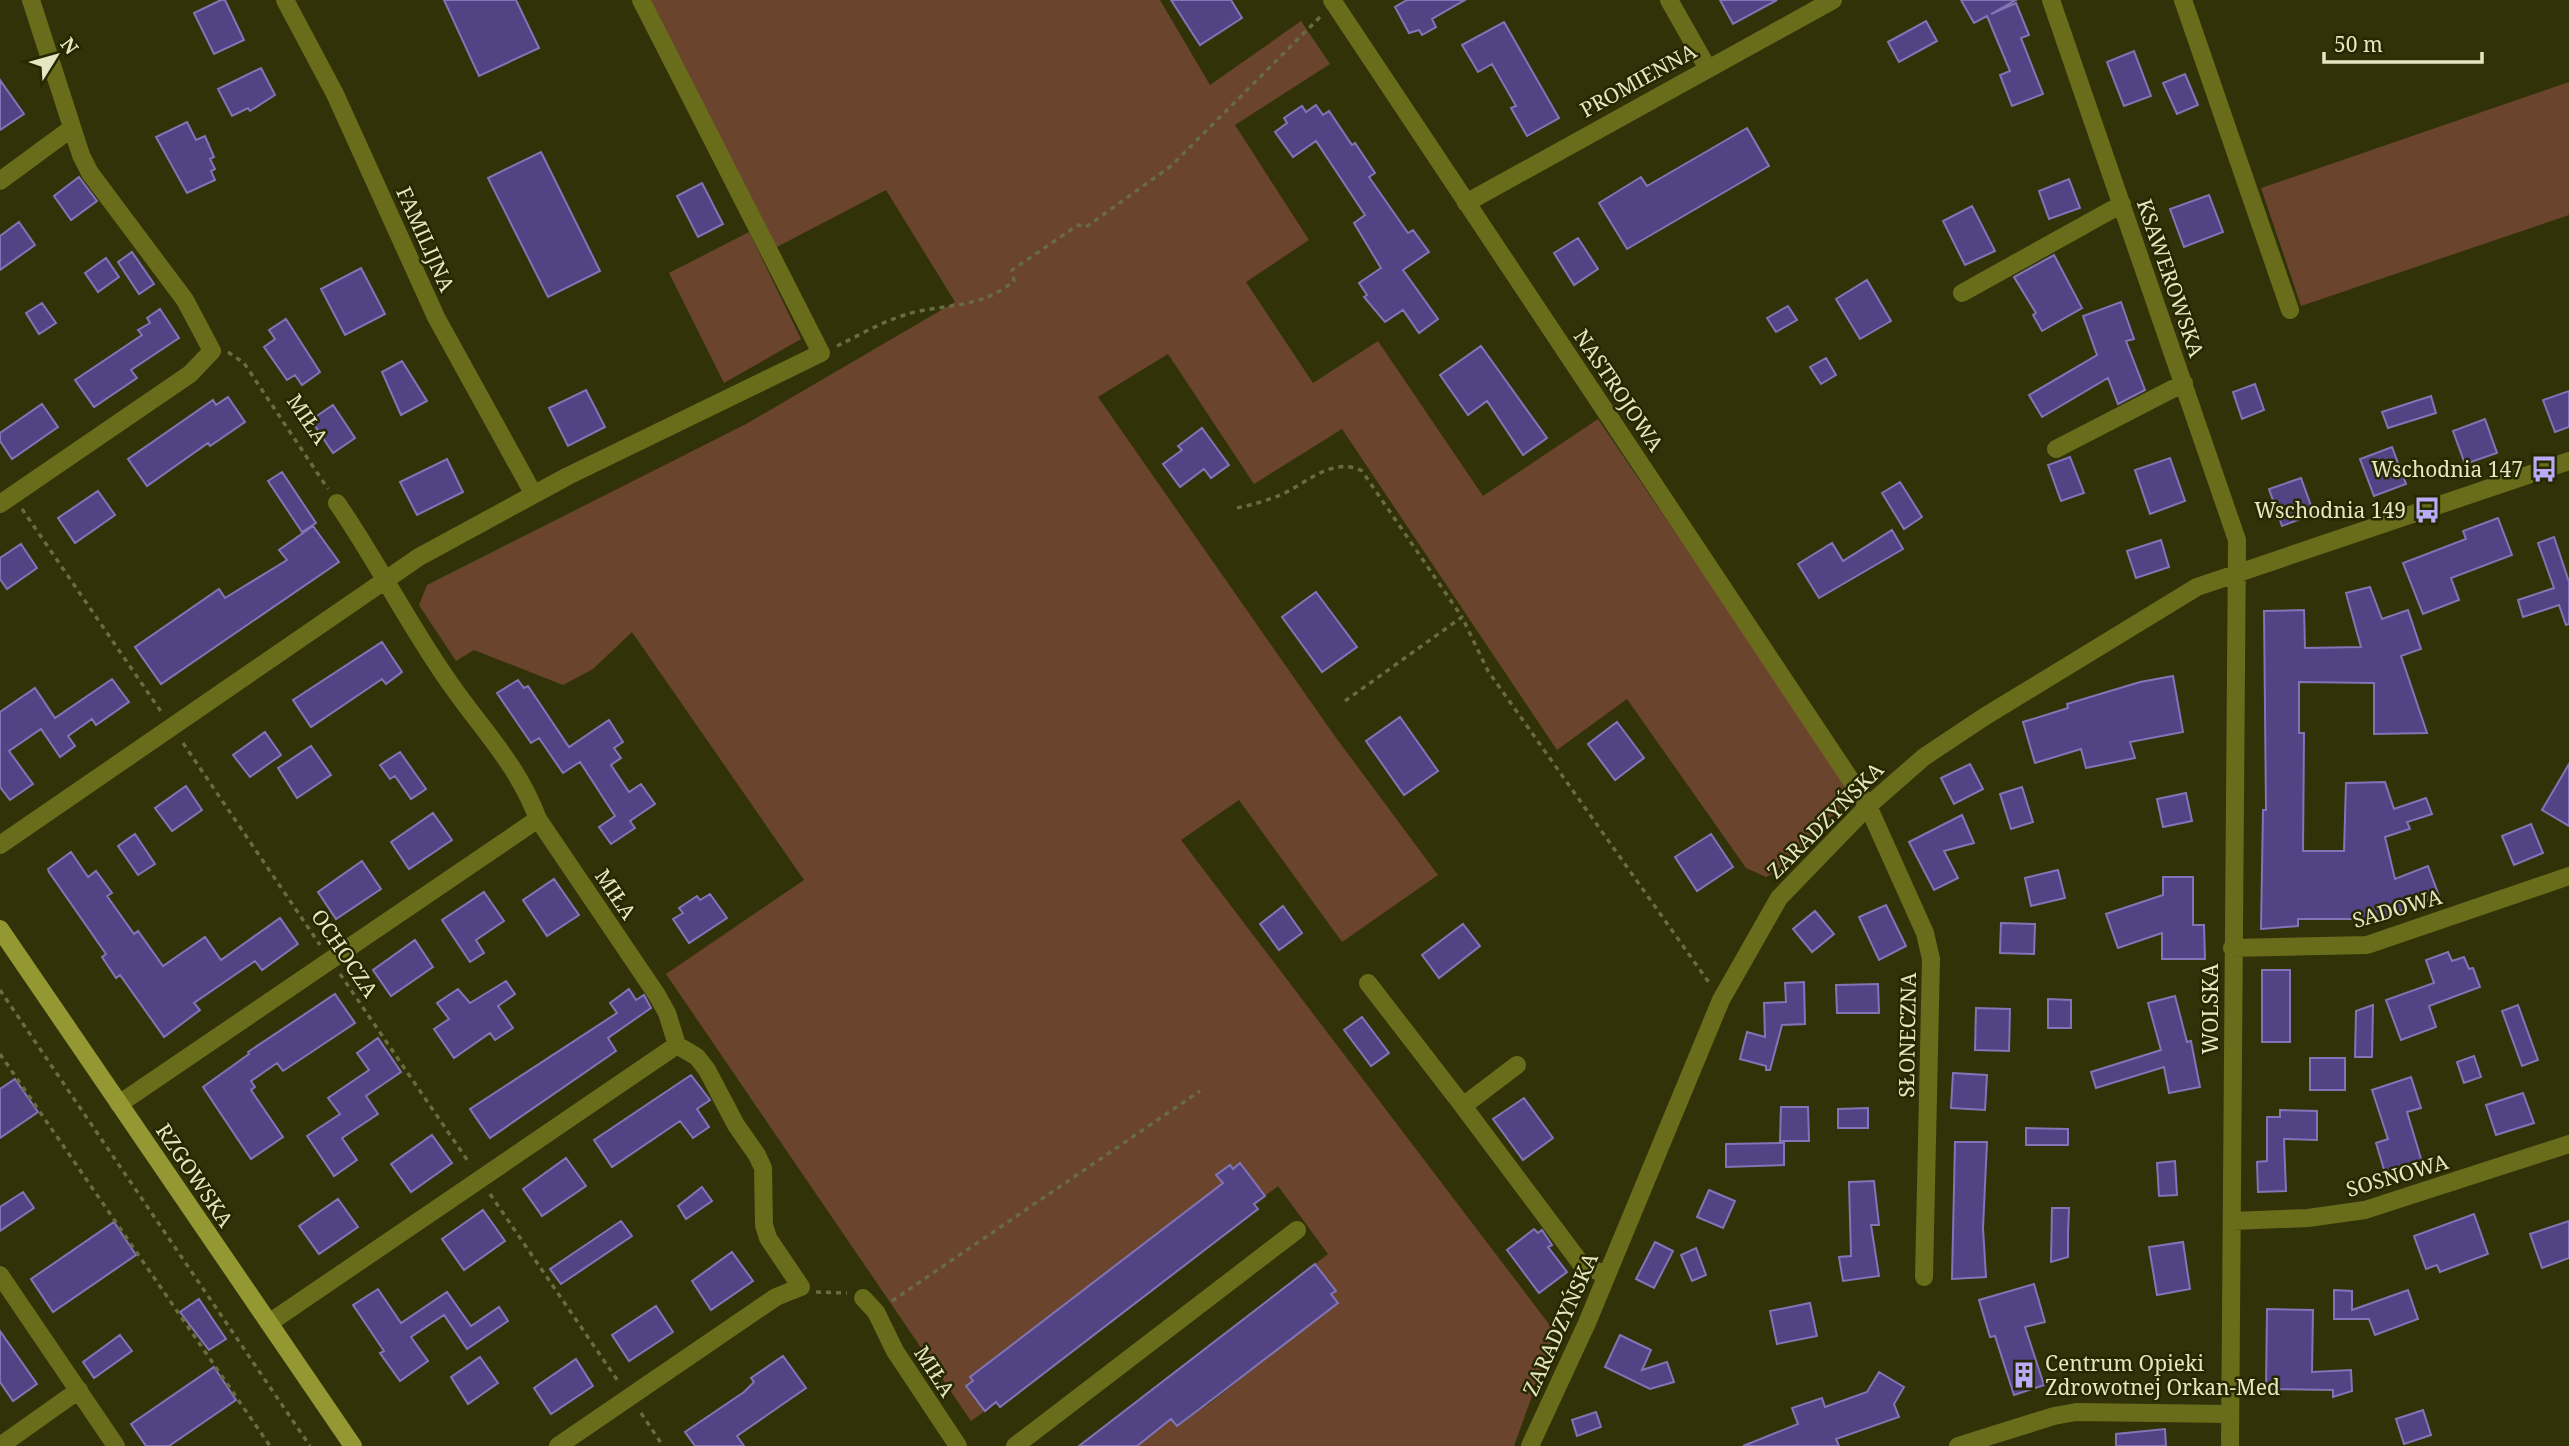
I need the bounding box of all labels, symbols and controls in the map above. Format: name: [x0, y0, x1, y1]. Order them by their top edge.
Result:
north arrow: [21, 21, 91, 91]
scale bar: [2324, 21, 2482, 65]
text: 50 m: [2334, 30, 2383, 58]
text: N: [55, 32, 84, 60]
street label: PROMIENNA: [1575, 36, 1701, 124]
street label: FAMILIJNA: [390, 182, 462, 296]
street label: KSAWEROWSKA: [2131, 195, 2211, 361]
street label: NASTROJOWA: [1568, 323, 1670, 457]
street label: MIŁA: [281, 388, 335, 450]
bus stop icon: Wschodnia 147: [2529, 454, 2559, 484]
place label: Wschodnia 147: [2371, 455, 2523, 483]
bus stop icon: Wschodnia 149: [2412, 495, 2442, 525]
place label: Wschodnia 149: [2254, 496, 2406, 524]
street label: ZARADZYŃSKA: [1761, 756, 1889, 884]
street label: MIŁA: [589, 863, 643, 925]
street label: SADOWA: [2349, 882, 2445, 934]
street label: OCHOCZA: [305, 903, 385, 1003]
street label: WOLSKA: [2196, 963, 2224, 1055]
street label: SŁONECZNA: [1892, 972, 1922, 1098]
street label: RZGOWSKA: [150, 1118, 240, 1232]
street label: SOSNOWA: [2343, 1147, 2451, 1203]
street label: ZARADZYŃSKA: [1516, 1248, 1604, 1400]
street label: MIŁA: [908, 1340, 962, 1402]
place label: Centrum Opieki Zdrowotnej Orkan-Med: [2045, 1349, 2280, 1401]
building icon: Centrum Opieki Zdrowotnej Orkan-Med: [2009, 1360, 2039, 1390]

